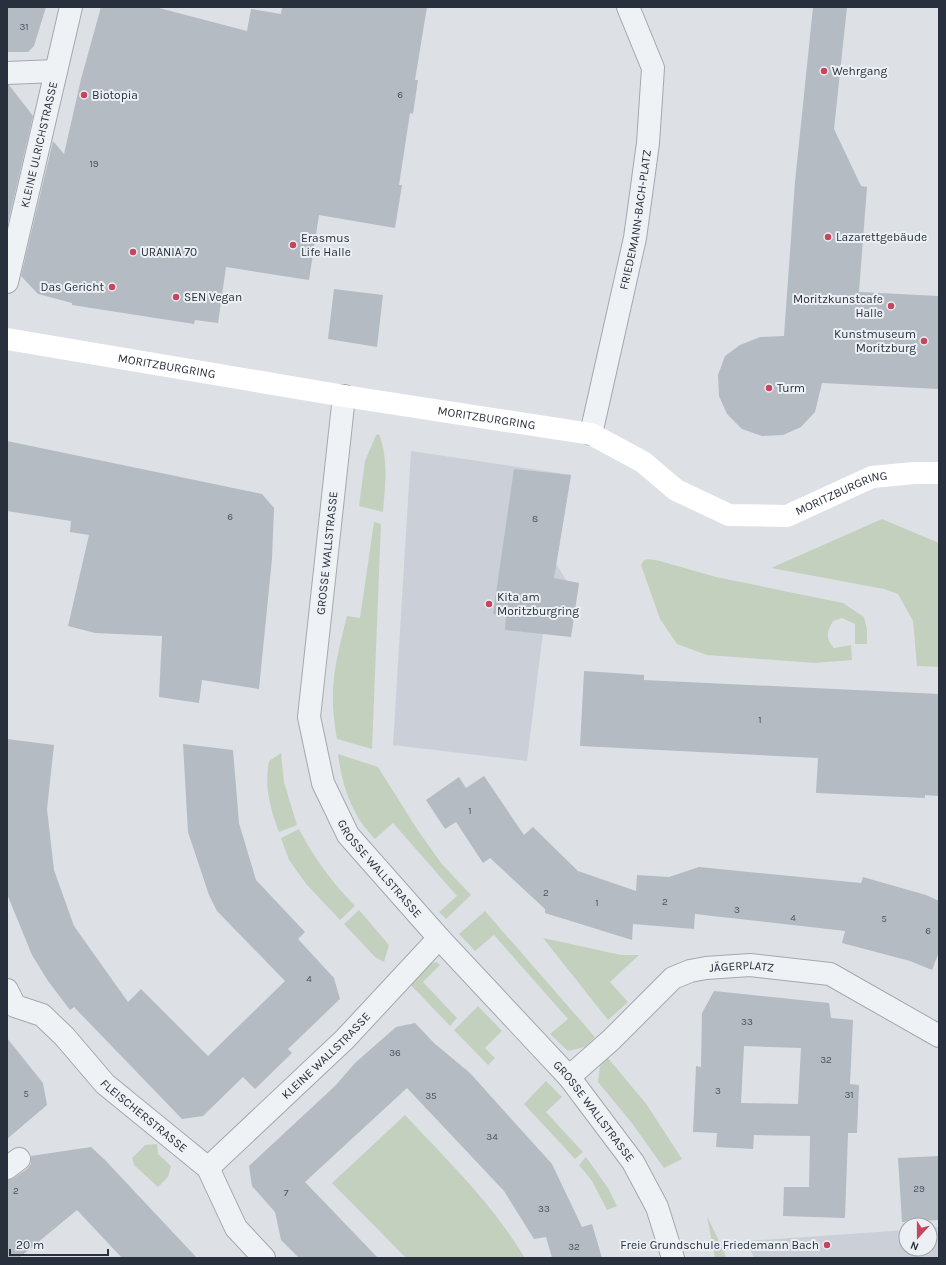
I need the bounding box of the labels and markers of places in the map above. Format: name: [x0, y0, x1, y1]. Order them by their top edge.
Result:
place label: Wehrgang: [832, 64, 888, 78]
marker: Wehrgang: [819, 66, 829, 76]
place label: Biotopia: [92, 88, 138, 102]
marker: Biotopia: [79, 90, 89, 100]
place label: Lazarettgebäude: [836, 230, 927, 244]
place label: Erasmus Life Halle: [301, 231, 351, 259]
marker: Lazarettgebäude: [823, 232, 833, 242]
marker: Erasmus Life Halle: [288, 240, 298, 250]
place label: URANIA 70: [141, 245, 197, 259]
marker: URANIA 70: [128, 247, 138, 257]
place label: Das Gericht: [41, 280, 104, 294]
marker: Das Gericht: [107, 282, 117, 292]
place label: SEN Vegan: [184, 290, 242, 304]
marker: SEN Vegan: [171, 292, 181, 302]
place label: Moritzkunstcafe Halle: [793, 292, 883, 320]
marker: Moritzkunstcafe Halle: [886, 301, 896, 311]
place label: Kunstmuseum Moritzburg: [834, 327, 916, 355]
marker: Kunstmuseum Moritzburg: [919, 336, 929, 346]
place label: Turm: [777, 381, 805, 395]
marker: Turm: [764, 383, 774, 393]
place label: Kita am Moritzburgring: [497, 590, 579, 618]
marker: Kita am Moritzburgring: [484, 599, 494, 609]
place label: Freie Grundschule Friedemann Bach: [620, 1238, 819, 1252]
marker: Freie Grundschule Friedemann Bach: [822, 1240, 832, 1250]

